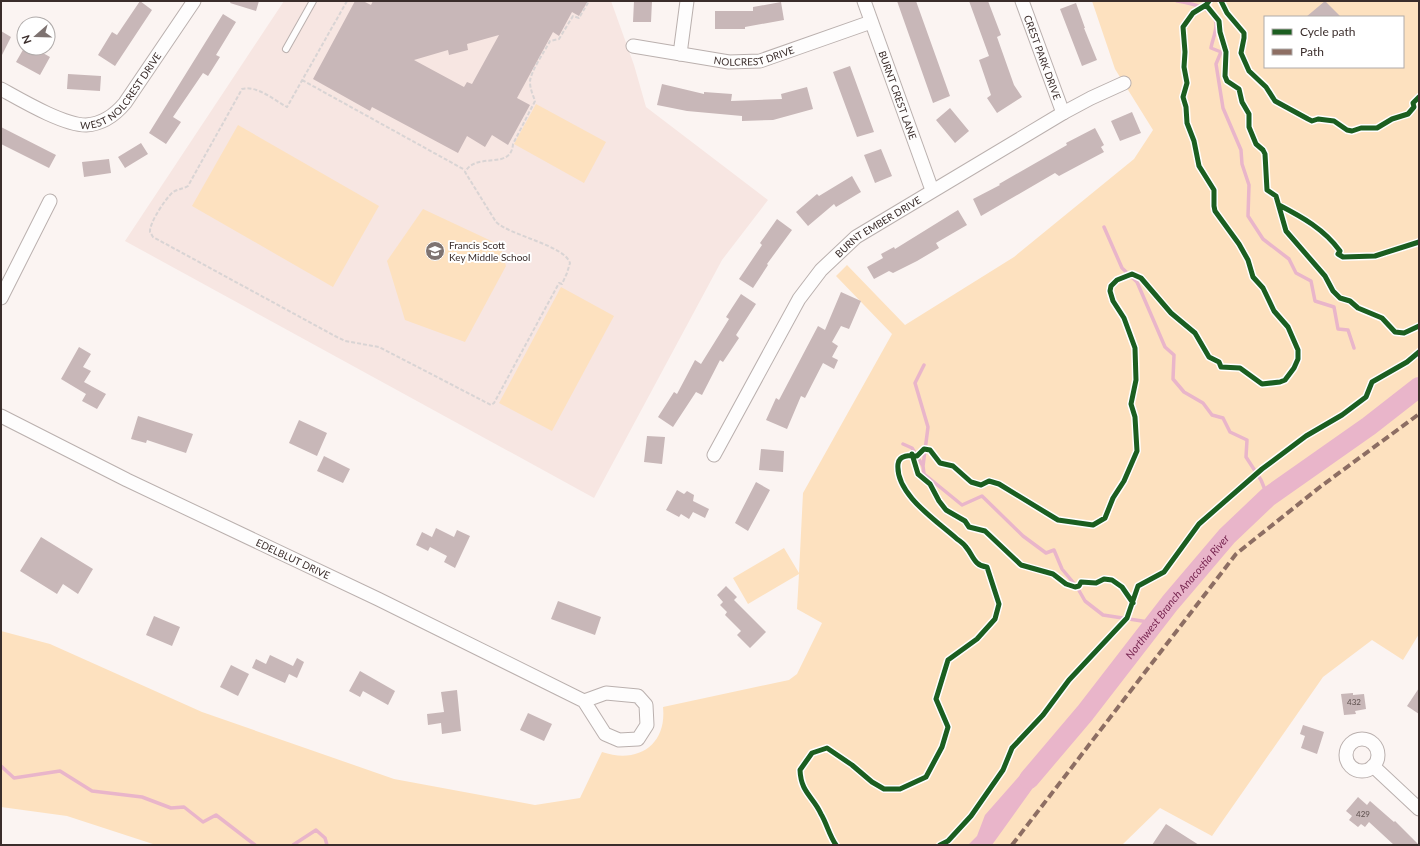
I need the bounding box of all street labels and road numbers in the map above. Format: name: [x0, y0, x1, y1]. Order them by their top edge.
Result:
street label: CREST PARK DRIVE: [1022, 13, 1064, 102]
street label: NOLCREST DRIVE: [713, 43, 796, 68]
street label: BURNT CREST LANE: [876, 49, 919, 141]
street label: WEST NOLCREST DRIVE: [80, 50, 164, 131]
street label: BURNT EMBER DRIVE: [832, 193, 923, 260]
street label: EDELBLUT DRIVE: [254, 536, 332, 581]

